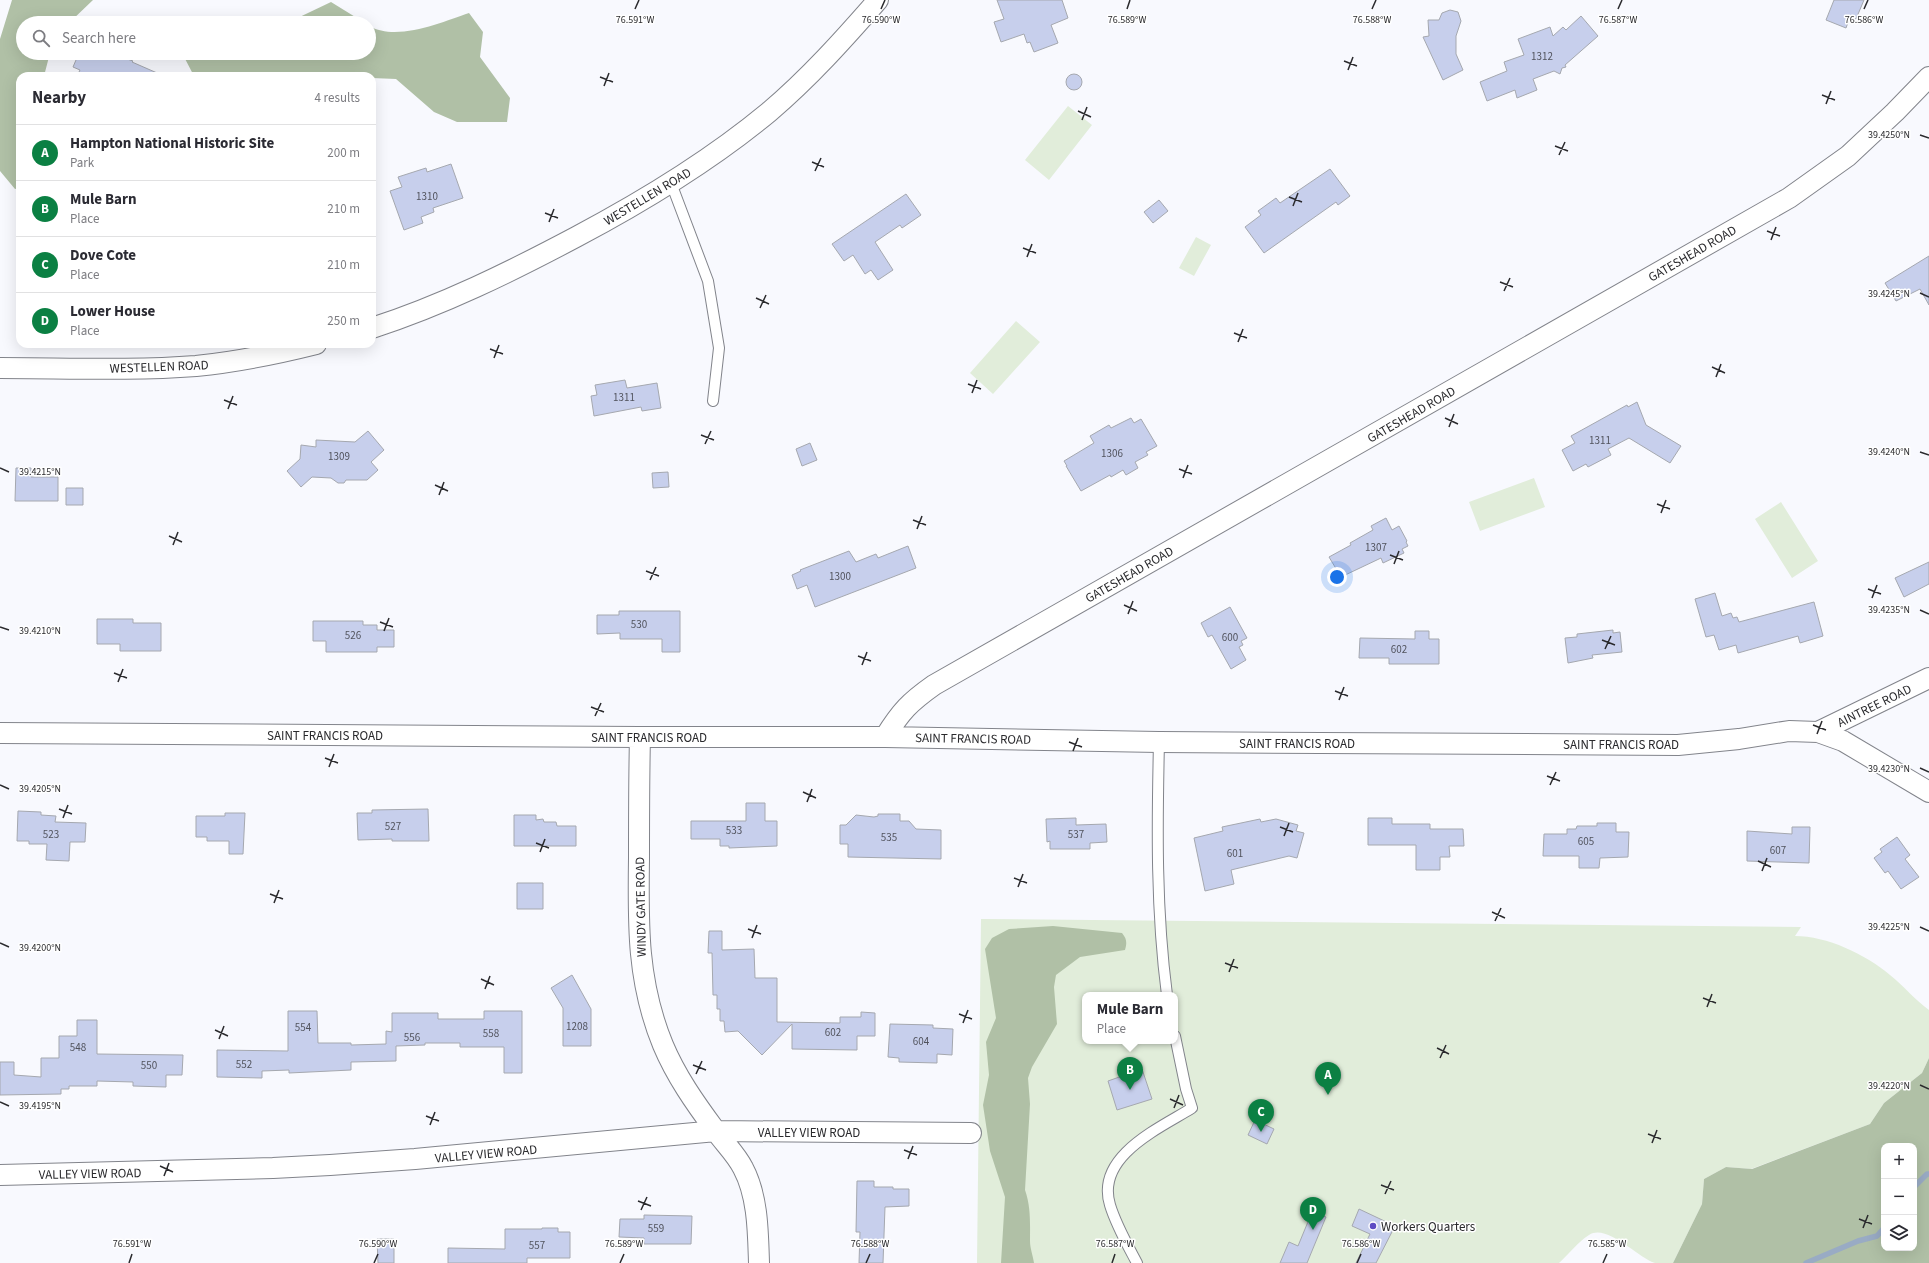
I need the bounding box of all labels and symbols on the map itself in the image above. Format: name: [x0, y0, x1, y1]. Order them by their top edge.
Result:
text: 76.591°W: [616, 13, 654, 27]
text: 76.590°W: [862, 13, 900, 27]
text: 76.589°W: [1108, 13, 1146, 27]
text: 76.588°W: [1353, 13, 1391, 27]
text: 76.587°W: [1599, 13, 1637, 27]
text: 76.586°W: [1845, 13, 1883, 27]
house number: 1312: [1531, 49, 1553, 64]
text: 39.4250°N: [1868, 128, 1910, 142]
street label: WESTELLEN ROAD: [600, 164, 695, 230]
house number: 1310: [416, 189, 438, 204]
street label: GATESHEAD ROAD: [1645, 221, 1740, 286]
text: 39.4245°N: [1868, 287, 1910, 301]
street label: WESTELLEN ROAD: [109, 356, 209, 378]
street label: GATESHEAD ROAD: [1364, 382, 1459, 447]
house number: 1311: [613, 390, 635, 405]
house number: 1311: [1589, 433, 1611, 448]
text: 39.4240°N: [1868, 445, 1910, 459]
house number: 1306: [1101, 446, 1123, 461]
house number: 1309: [328, 449, 350, 464]
text: 39.4215°N: [19, 465, 61, 479]
house number: 1307: [1365, 540, 1387, 555]
street label: GATESHEAD ROAD: [1082, 542, 1177, 607]
your location: [1327, 567, 1347, 587]
house number: 1300: [829, 569, 851, 584]
text: 39.4235°N: [1868, 603, 1910, 617]
house number: 530: [631, 617, 647, 632]
text: 39.4210°N: [19, 624, 61, 638]
house number: 526: [345, 628, 362, 643]
house number: 600: [1222, 630, 1238, 645]
house number: 602: [1391, 642, 1407, 657]
street label: AINTREE ROAD: [1834, 680, 1915, 732]
street label: SAINT FRANCIS ROAD: [267, 727, 383, 745]
street label: SAINT FRANCIS ROAD: [591, 729, 707, 747]
street label: SAINT FRANCIS ROAD: [915, 729, 1031, 749]
street label: SAINT FRANCIS ROAD: [1239, 735, 1355, 753]
street label: SAINT FRANCIS ROAD: [1563, 736, 1679, 754]
text: 39.4230°N: [1868, 762, 1910, 776]
text: 39.4205°N: [19, 782, 61, 796]
house number: 527: [385, 819, 401, 834]
house number: 533: [726, 823, 742, 838]
house number: 523: [43, 827, 59, 842]
house number: 537: [1068, 827, 1084, 842]
house number: 535: [881, 830, 897, 845]
house number: 605: [1578, 834, 1594, 849]
house number: 607: [1770, 843, 1786, 858]
house number: 601: [1227, 846, 1243, 861]
street label: WINDY GATE ROAD: [631, 857, 651, 957]
text: 39.4225°N: [1868, 920, 1910, 934]
text: 39.4200°N: [19, 941, 61, 955]
house number: 1208: [566, 1019, 588, 1034]
house number: 554: [295, 1020, 312, 1035]
house number: 602: [825, 1025, 841, 1040]
house number: 558: [483, 1026, 500, 1041]
house number: 556: [404, 1030, 421, 1045]
house number: 604: [913, 1034, 930, 1049]
house number: 548: [70, 1040, 87, 1055]
house number: 552: [236, 1057, 252, 1072]
pin: B: [1117, 1057, 1143, 1090]
house number: 550: [141, 1058, 157, 1073]
pin: A: [1315, 1062, 1341, 1095]
text: 39.4220°N: [1868, 1079, 1910, 1093]
text: 39.4195°N: [19, 1099, 61, 1113]
pin: C: [1248, 1099, 1274, 1132]
street label: VALLEY VIEW ROAD: [758, 1124, 860, 1142]
street label: VALLEY VIEW ROAD: [434, 1141, 538, 1167]
street label: VALLEY VIEW ROAD: [39, 1164, 141, 1184]
pin: D: [1300, 1197, 1326, 1230]
place label: Workers Quarters: [1381, 1218, 1476, 1236]
house number: 559: [648, 1221, 664, 1236]
marker: Workers Quarters: [1368, 1221, 1378, 1231]
text: 76.591°W: [113, 1237, 151, 1251]
text: 76.590°W: [359, 1237, 397, 1251]
text: 76.589°W: [605, 1237, 643, 1251]
text: 76.588°W: [851, 1237, 889, 1251]
text: 76.587°W: [1096, 1237, 1134, 1251]
text: 76.586°W: [1342, 1237, 1380, 1251]
text: 76.585°W: [1588, 1237, 1626, 1251]
house number: 557: [529, 1238, 545, 1253]

